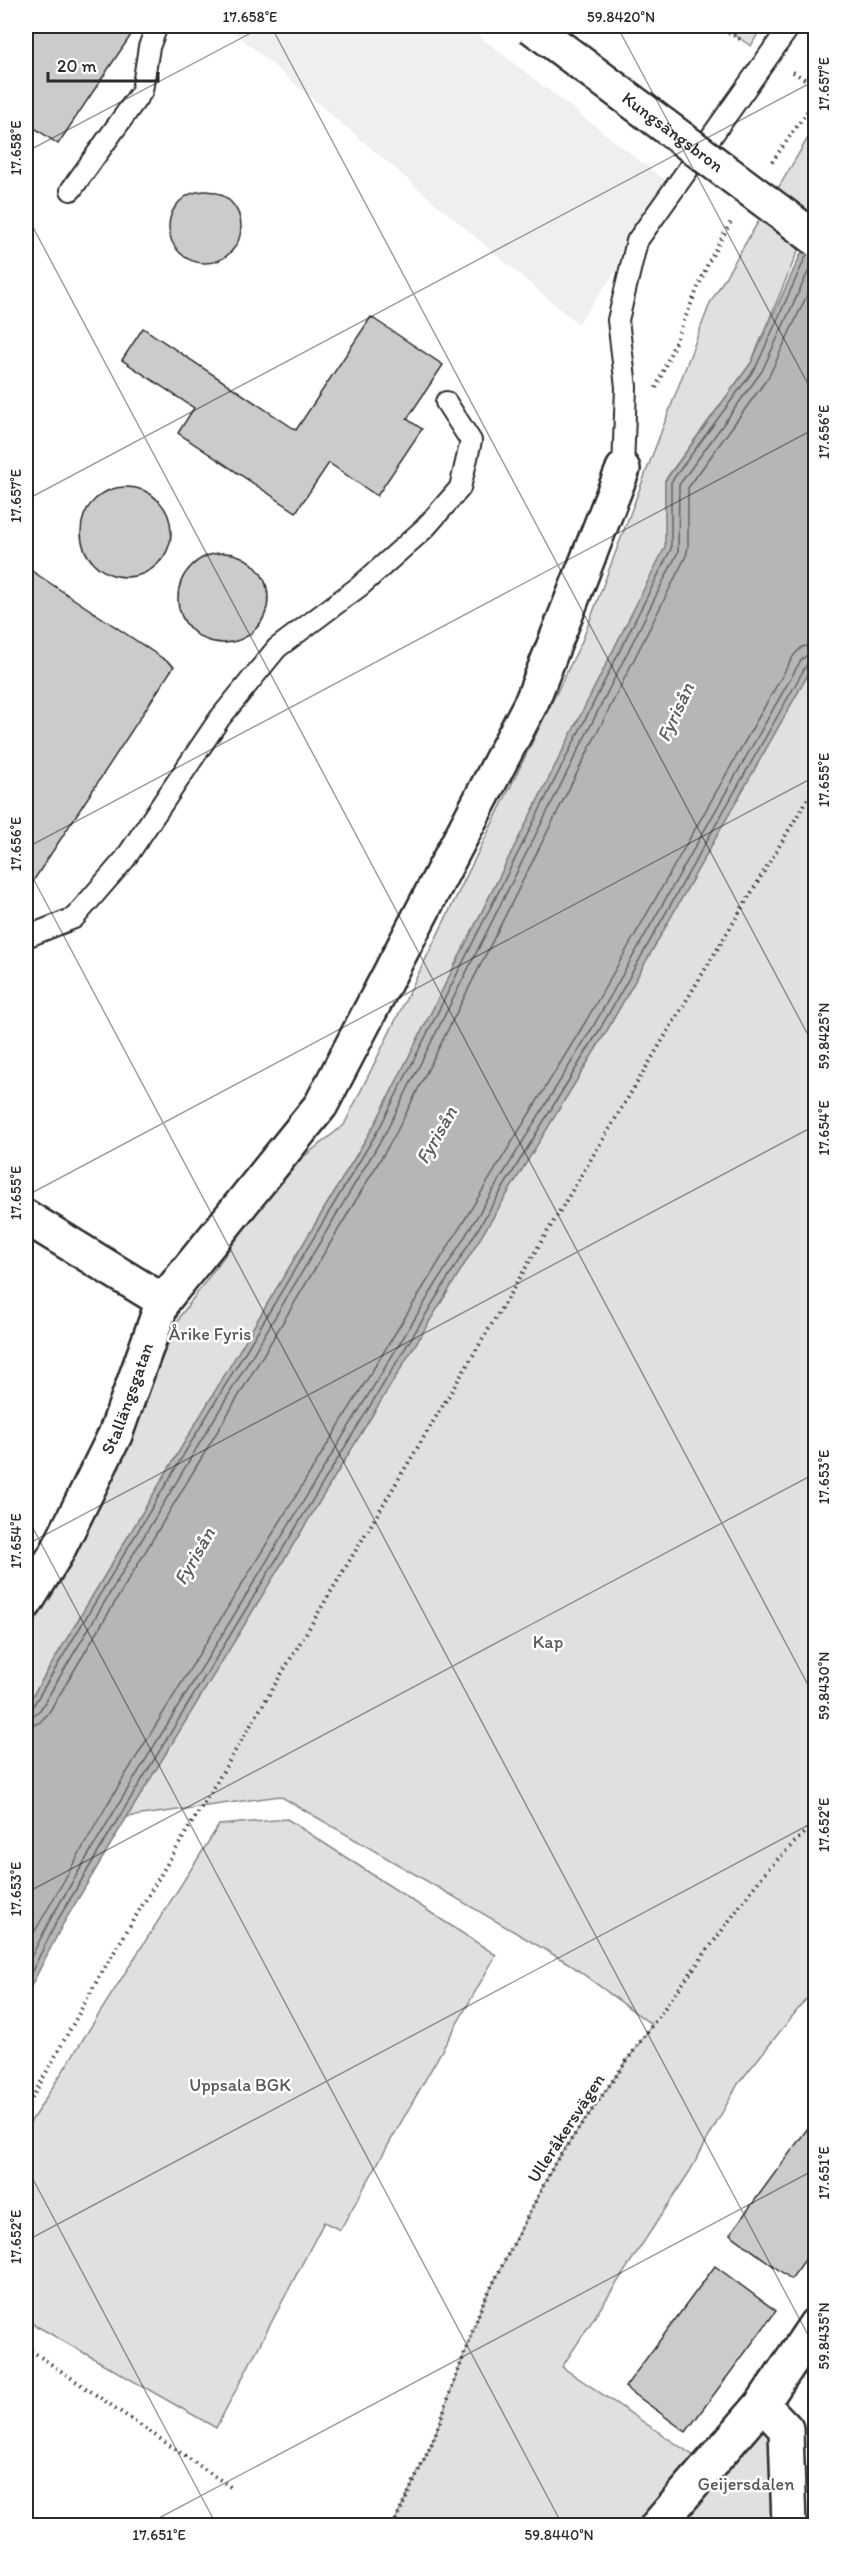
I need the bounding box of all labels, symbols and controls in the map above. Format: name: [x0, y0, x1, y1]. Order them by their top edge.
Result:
text: 17.658°E: [223, 8, 277, 26]
text: 59.8420°N: [587, 8, 655, 26]
scale bar: [48, 45, 158, 83]
text: 20 m: [57, 55, 97, 77]
text: 17.657°E: [815, 57, 833, 111]
street label: Kungsängsbron: [618, 87, 728, 177]
text: 17.658°E: [7, 121, 25, 175]
text: 17.656°E: [815, 405, 833, 459]
text: 17.657°E: [7, 469, 25, 523]
water label: Fyrisån: [651, 678, 699, 745]
text: 17.655°E: [815, 753, 833, 807]
text: 17.656°E: [7, 817, 25, 871]
text: 59.8425°N: [815, 1003, 833, 1069]
text: 17.654°E: [815, 1100, 833, 1156]
water label: Fyrisån: [410, 1101, 462, 1168]
text: 17.655°E: [7, 1166, 25, 1220]
park label: Årike Fyris: [169, 1323, 251, 1345]
street label: Stallängsgatan: [96, 1340, 158, 1458]
text: 17.653°E: [815, 1450, 833, 1504]
text: 17.654°E: [7, 1513, 25, 1569]
water label: Fyrisån: [168, 1522, 220, 1589]
park label: Kap: [533, 1631, 563, 1653]
text: 59.8430°N: [815, 1652, 833, 1720]
text: 17.652°E: [815, 1798, 833, 1852]
text: 17.653°E: [7, 1862, 25, 1916]
street label: Ulleråkersvägen: [523, 2069, 609, 2187]
park label: Uppsala BGK: [189, 2074, 291, 2096]
text: 17.651°E: [815, 2146, 833, 2200]
text: 17.652°E: [7, 2210, 25, 2264]
text: 59.8435°N: [815, 2302, 833, 2370]
park label: Geijersdalen: [698, 2473, 794, 2495]
text: 17.651°E: [132, 2526, 186, 2544]
text: 59.8440°N: [524, 2526, 594, 2544]

